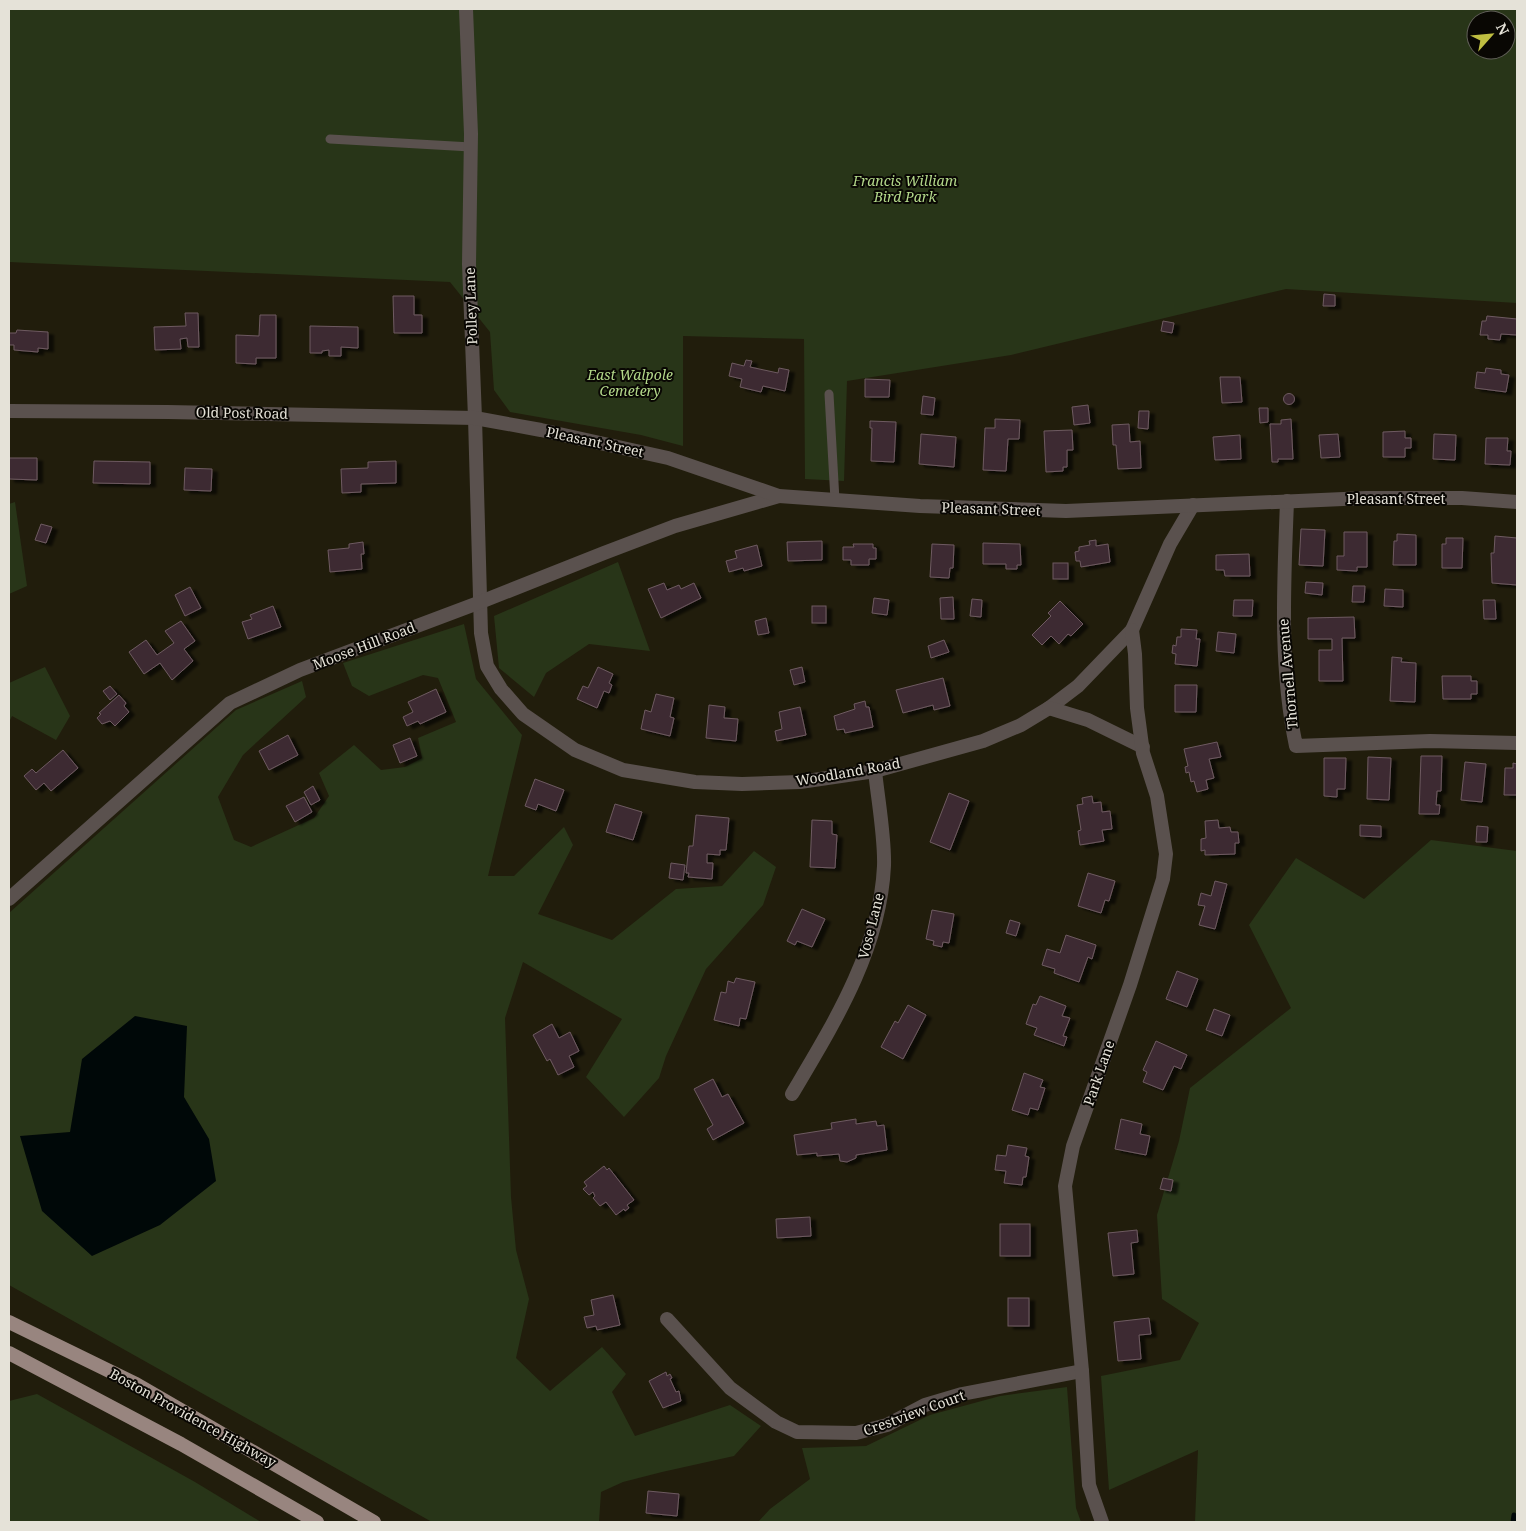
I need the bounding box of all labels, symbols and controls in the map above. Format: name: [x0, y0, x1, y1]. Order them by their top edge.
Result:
north arrow: [1466, 10, 1516, 60]
text: N: [1492, 20, 1514, 38]
park label: Francis William Bird Park: [852, 171, 958, 206]
street label: Polley Lane: [460, 267, 481, 345]
park label: East Walpole Cemetery: [586, 365, 673, 400]
street label: Old Post Road: [196, 402, 289, 423]
street label: Pleasant Street: [545, 422, 646, 461]
street label: Pleasant Street: [1346, 489, 1446, 508]
street label: Pleasant Street: [941, 497, 1041, 520]
street label: Moose Hill Road: [310, 617, 418, 674]
street label: Thornell Avenue: [1273, 618, 1302, 730]
street label: Woodland Road: [794, 753, 902, 790]
street label: Vose Lane: [853, 891, 888, 961]
street label: Park Lane: [1078, 1038, 1119, 1108]
street label: Boston Providence Highway: [107, 1364, 280, 1471]
street label: Crestview Court: [860, 1385, 967, 1440]

